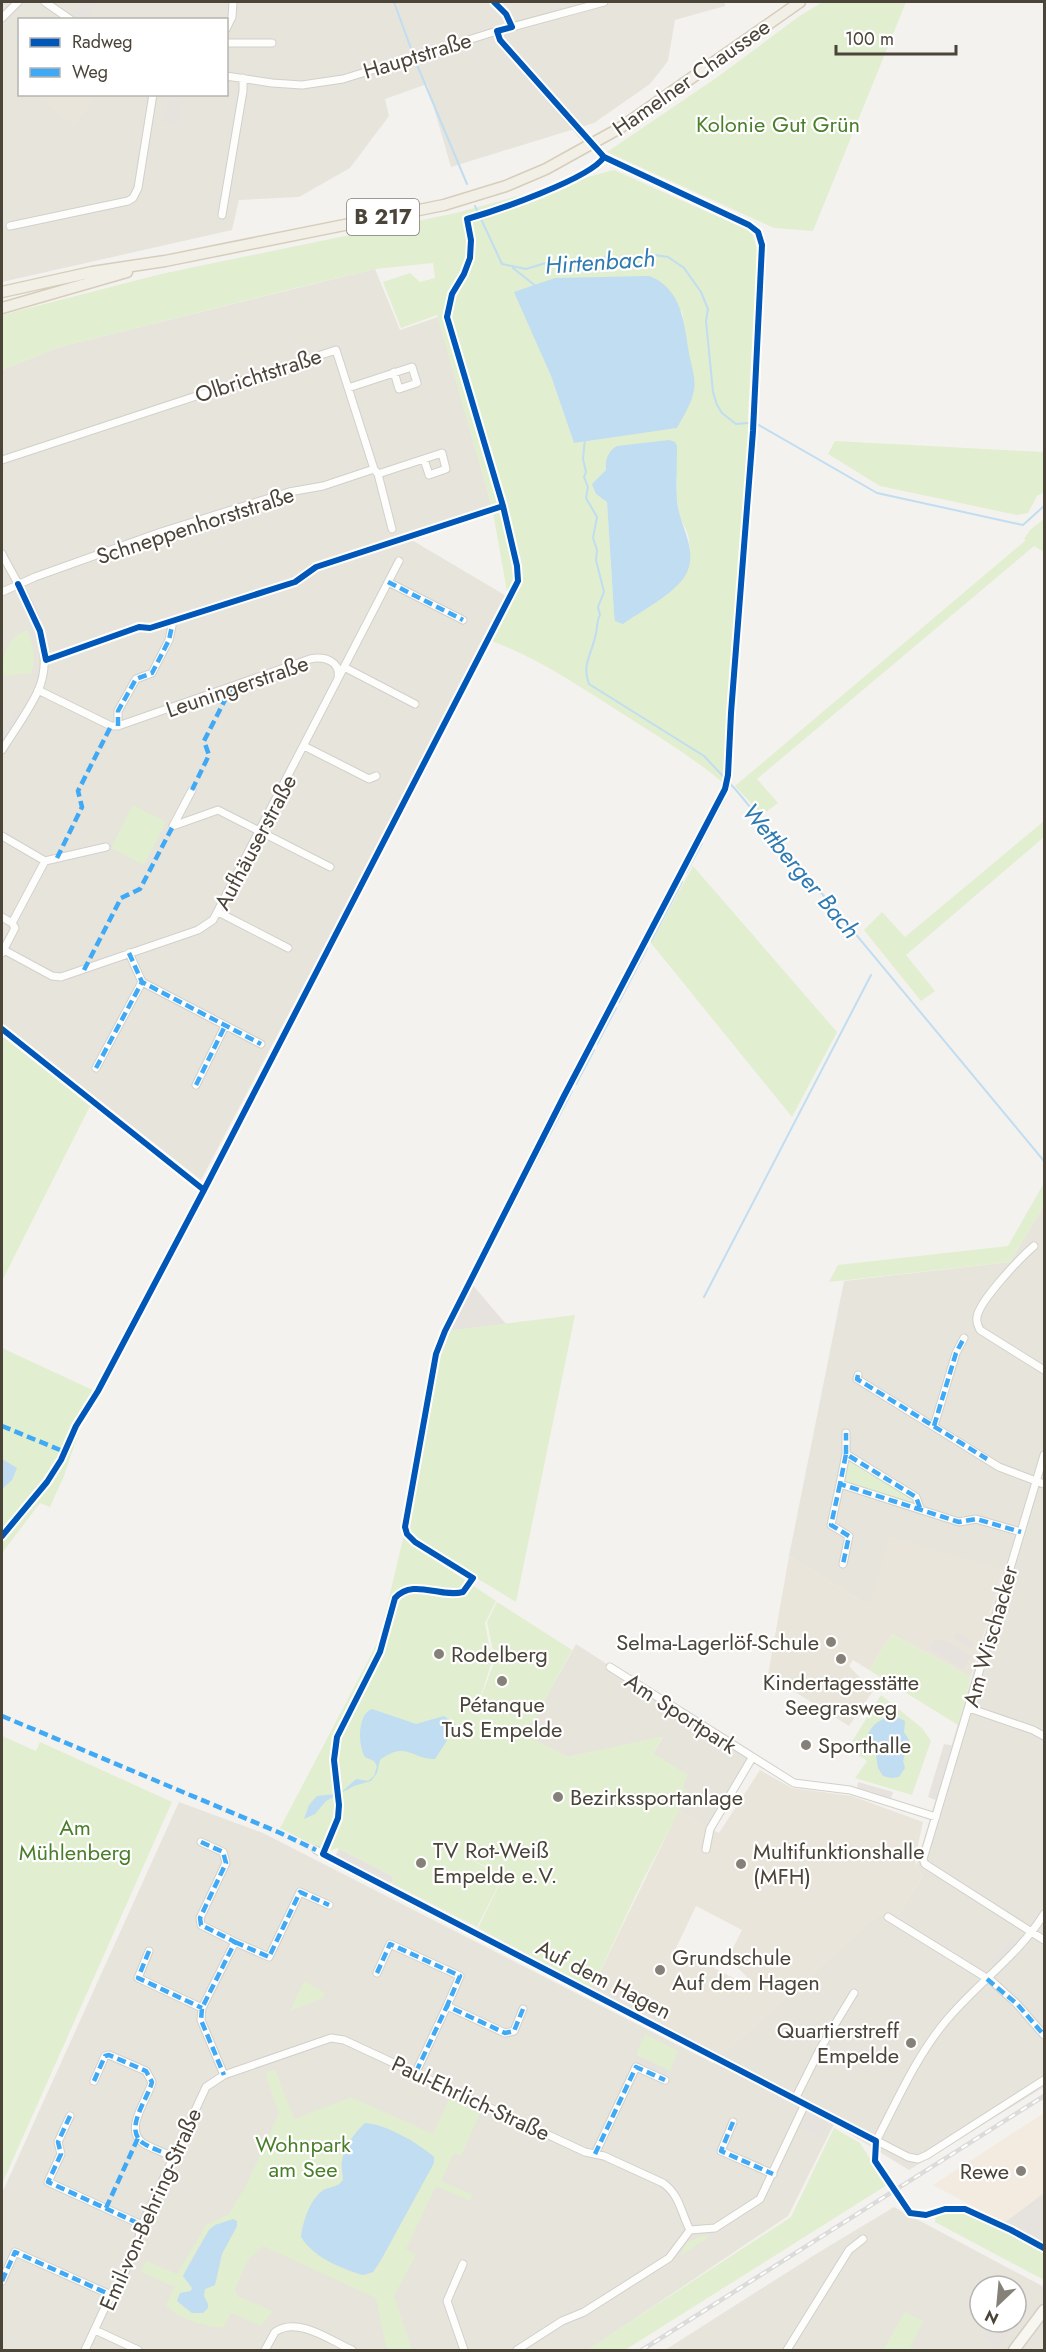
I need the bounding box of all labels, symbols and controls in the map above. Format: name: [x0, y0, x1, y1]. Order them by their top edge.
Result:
street label: Hamelner Chaussee: [606, 11, 776, 143]
legend: [18, 18, 228, 96]
scale bar: [836, 18, 956, 56]
street label: Hauptstraße: [359, 23, 475, 87]
text: 100 m: [845, 26, 894, 52]
text: Radweg: [72, 29, 133, 55]
text: Weg: [72, 59, 108, 85]
park label: Kolonie Gut Grün: [696, 108, 860, 140]
road number: B 217: [347, 199, 419, 235]
water label: Hirtenbach: [544, 240, 656, 283]
street label: Olbrichtstraße: [190, 339, 326, 411]
street label: Schneppenhorststraße: [92, 478, 298, 572]
street label: Leuningerstraße: [161, 647, 313, 725]
street label: Aufhäuserstraße: [206, 769, 304, 915]
water label: Wettberger Bach: [734, 795, 869, 946]
street label: Am Wischacker: [954, 1561, 1026, 1711]
place label: Selma-Lagerlöf-Schule: [616, 1626, 819, 1658]
marker: Selma-Lagerlöf-Schule: [824, 1635, 838, 1649]
place label: Rodelberg: [451, 1638, 548, 1670]
marker: Rodelberg: [432, 1647, 446, 1661]
marker: Kindertagesstätte Seegrasweg: [834, 1652, 848, 1666]
street label: Am Sportpark: [619, 1665, 744, 1761]
place label: Kindertagesstätte Seegrasweg: [763, 1666, 919, 1723]
marker: Pétanque TuS Empelde: [495, 1674, 509, 1688]
place label: Pétanque TuS Empelde: [442, 1688, 562, 1745]
place label: Sporthalle: [818, 1729, 911, 1761]
marker: Sporthalle: [799, 1738, 813, 1752]
place label: Bezirkssportanlage: [570, 1781, 743, 1813]
marker: Bezirkssportanlage: [551, 1790, 565, 1804]
park label: Am Mühlenberg: [19, 1811, 131, 1868]
place label: TV Rot-Weiß Empelde e.V.: [433, 1834, 557, 1891]
place label: Multifunktionshalle (MFH): [753, 1835, 925, 1892]
marker: TV Rot-Weiß Empelde e.V.: [414, 1856, 428, 1870]
marker: Multifunktionshalle (MFH): [734, 1857, 748, 1871]
street label: Auf dem Hagen: [531, 1931, 677, 2027]
place label: Grundschule Auf dem Hagen: [672, 1941, 820, 1998]
marker: Grundschule Auf dem Hagen: [653, 1963, 667, 1977]
place label: Quartierstreff Empelde: [777, 2014, 900, 2071]
marker: Quartierstreff Empelde: [904, 2036, 918, 2050]
street label: Paul-Ehrlich-Straße: [387, 2047, 555, 2149]
street label: Emil-von-Behring-Straße: [91, 2103, 209, 2315]
park label: Wohnpark am See: [255, 2128, 351, 2185]
place label: Rewe: [960, 2155, 1009, 2187]
marker: Rewe: [1014, 2164, 1028, 2178]
north arrow: [968, 2274, 1028, 2334]
text: N: [981, 2304, 1002, 2330]

